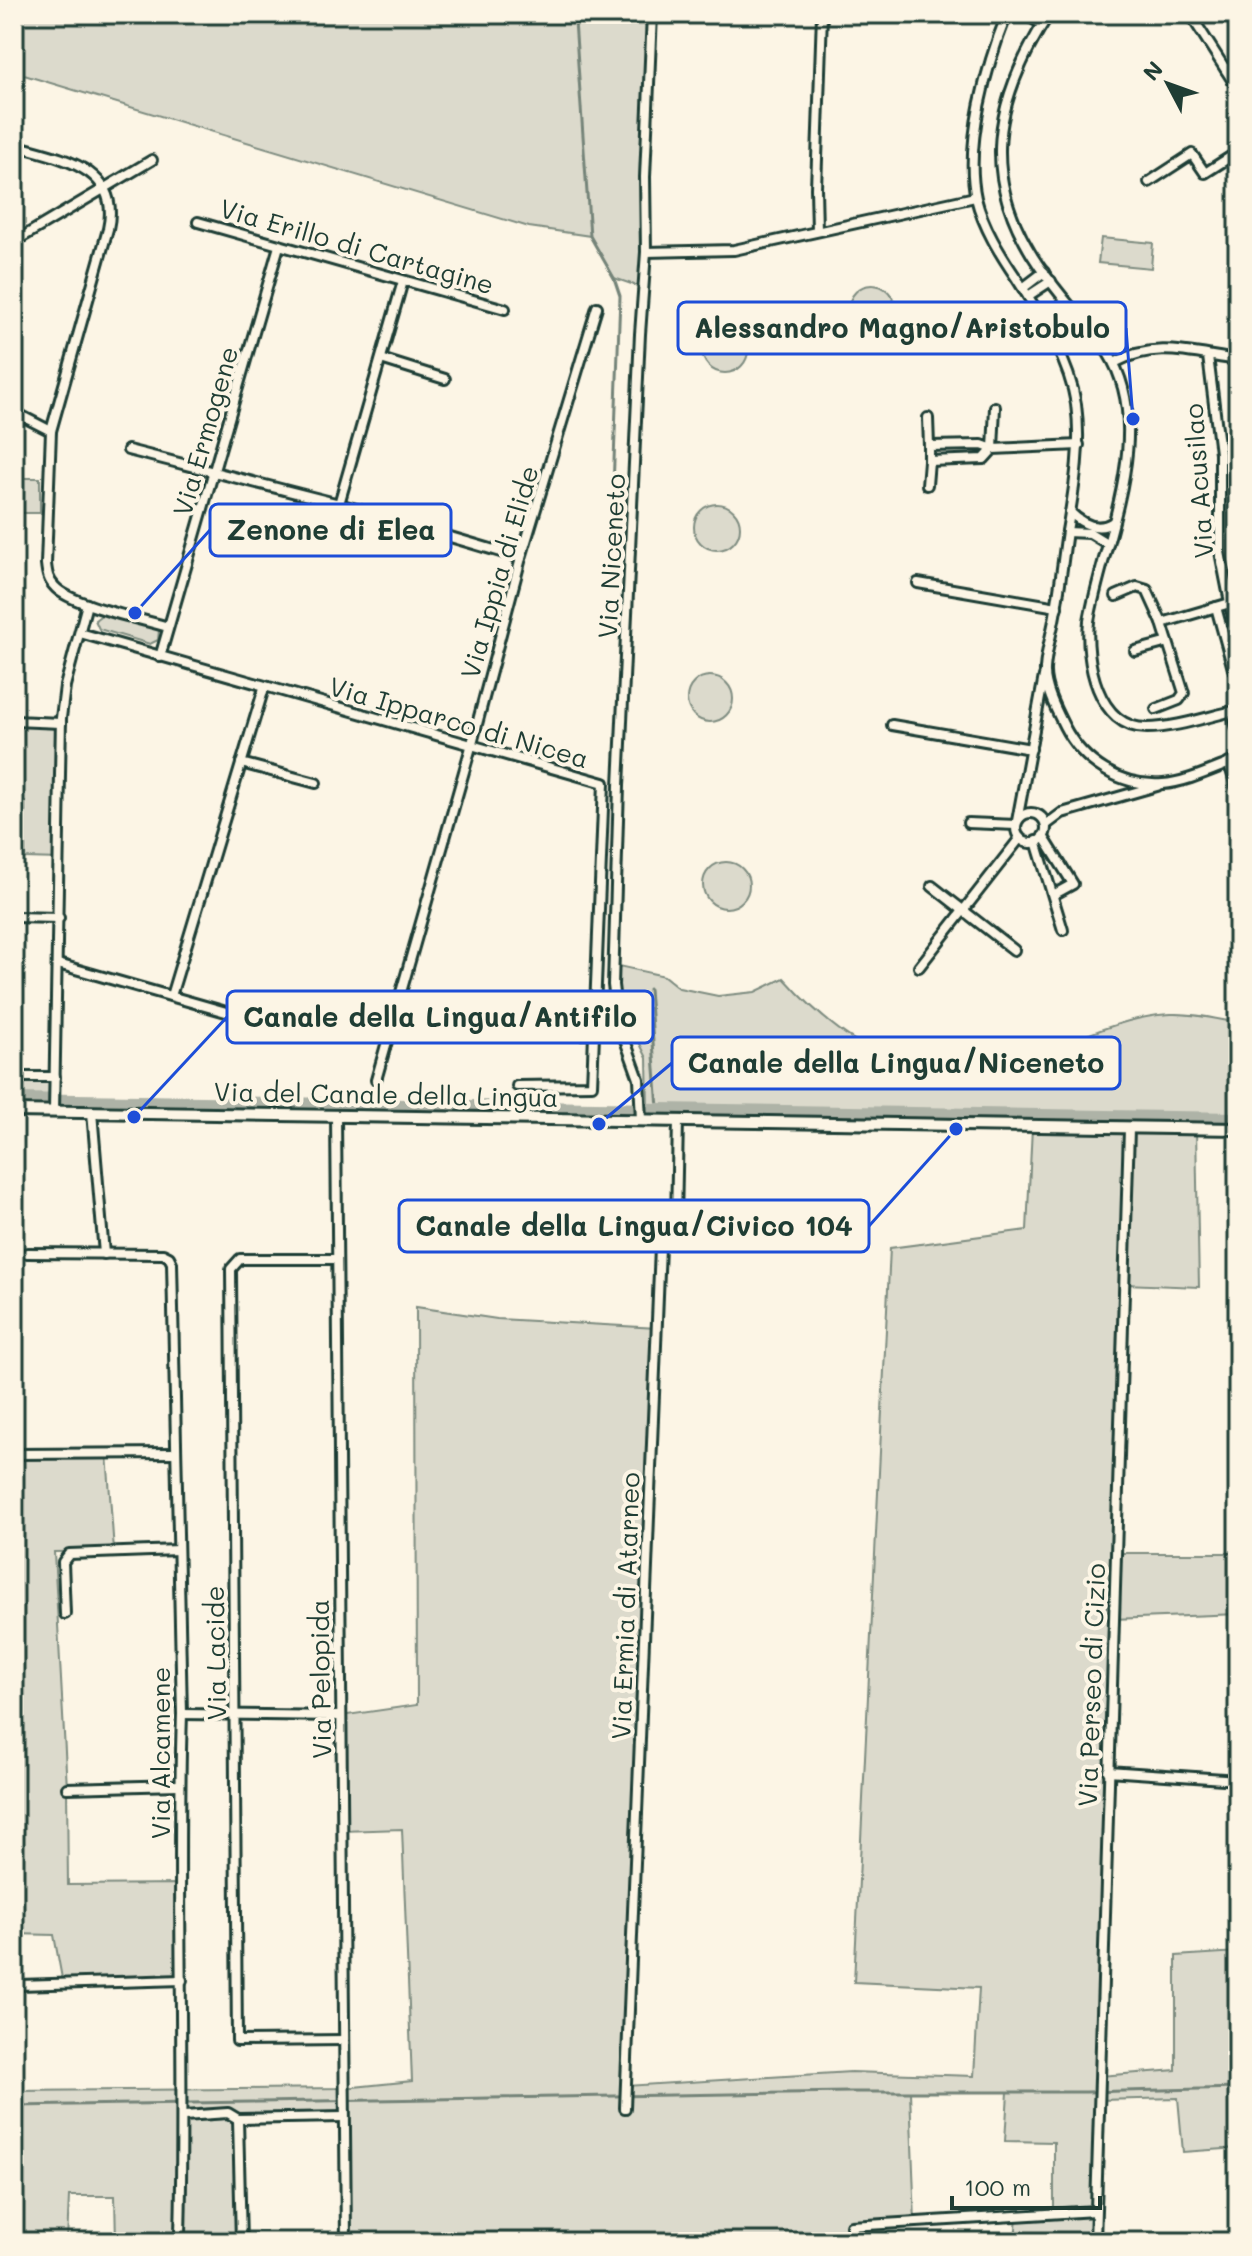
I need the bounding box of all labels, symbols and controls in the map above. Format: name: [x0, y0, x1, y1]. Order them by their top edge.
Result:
north arrow: [1128, 44, 1208, 124]
text: N: [1136, 55, 1169, 86]
street label: Via Erillo di Cartagine: [216, 191, 498, 301]
callout: Alessandro Magno/Aristobulo: [678, 302, 1126, 354]
text: Alessandro Magno/Aristobulo: [694, 309, 1110, 345]
street label: Via Ermogene: [165, 342, 245, 520]
street label: Via Acusilao: [1176, 402, 1220, 560]
street label: Via Ippia di Elide: [452, 462, 546, 682]
street label: Via Niceneto: [590, 473, 632, 639]
callout: Zenone di Elea: [210, 504, 451, 556]
text: Zenone di Elea: [226, 511, 436, 547]
street label: Via Ipparco di Nicea: [325, 669, 593, 775]
callout: Canale della Lingua/Antifilo: [227, 991, 653, 1043]
text: Canale della Lingua/Antifilo: [243, 998, 637, 1034]
callout: Canale della Lingua/Niceneto: [672, 1037, 1120, 1089]
text: Canale della Lingua/Niceneto: [688, 1044, 1104, 1080]
street label: Via del Canale della Lingua: [213, 1074, 559, 1114]
callout: Canale della Lingua/Civico 104: [399, 1200, 869, 1252]
text: Canale della Lingua/Civico 104: [415, 1207, 853, 1243]
street label: Via Ermia di Atarneo: [603, 1472, 647, 1740]
street label: Via Perseo di Cizio: [1070, 1563, 1112, 1807]
street label: Via Lacide: [197, 1585, 233, 1721]
street label: Via Pelopida: [302, 1599, 338, 1759]
street label: Via Alcamene: [143, 1667, 177, 1839]
scale bar: [952, 2160, 1100, 2210]
text: 100 m: [964, 2171, 1031, 2202]

